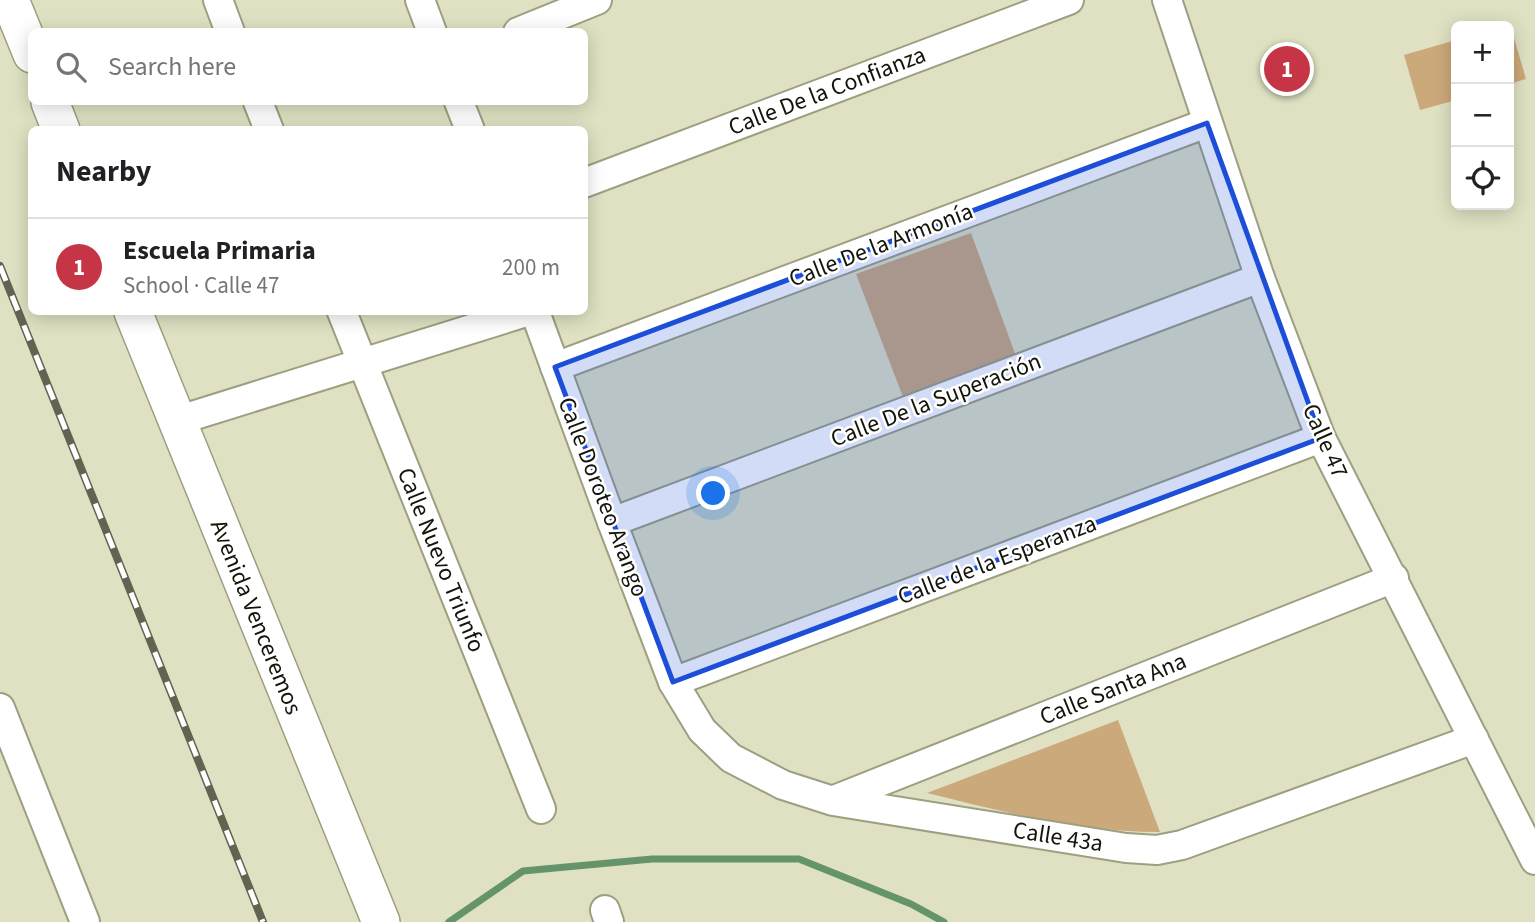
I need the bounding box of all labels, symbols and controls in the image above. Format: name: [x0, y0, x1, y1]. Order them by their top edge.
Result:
map controls: [1451, 21, 1514, 210]
button: +: [1451, 21, 1514, 84]
search box: [28, 28, 588, 105]
street label: Calle De la Confianza: [723, 37, 931, 145]
pin: 1: [1264, 43, 1310, 95]
icon: search: [52, 48, 90, 86]
text: Search here: [108, 48, 236, 85]
button: −: [1451, 84, 1514, 147]
button: locate: [1451, 147, 1514, 210]
text: Nearby: [56, 150, 151, 193]
street label: Calle De la Armonía: [784, 194, 978, 296]
text: Escuela Primaria: [123, 232, 316, 269]
text: 1: [73, 251, 85, 284]
text: 200 m: [502, 251, 560, 284]
text: School · Calle 47: [123, 269, 279, 302]
street label: Calle De la Superación: [826, 344, 1046, 456]
street label: Calle Doroteo Arango: [549, 392, 657, 602]
street label: Calle 47: [1293, 398, 1357, 484]
street label: Calle Nuevo Triunfo: [388, 462, 494, 658]
your location: [696, 476, 730, 510]
street label: Calle de la Esperanza: [892, 506, 1102, 614]
street label: Avenida Venceremos: [201, 514, 311, 720]
street label: Calle Santa Ana: [1034, 644, 1192, 734]
street label: Calle 43a: [1010, 813, 1106, 861]

